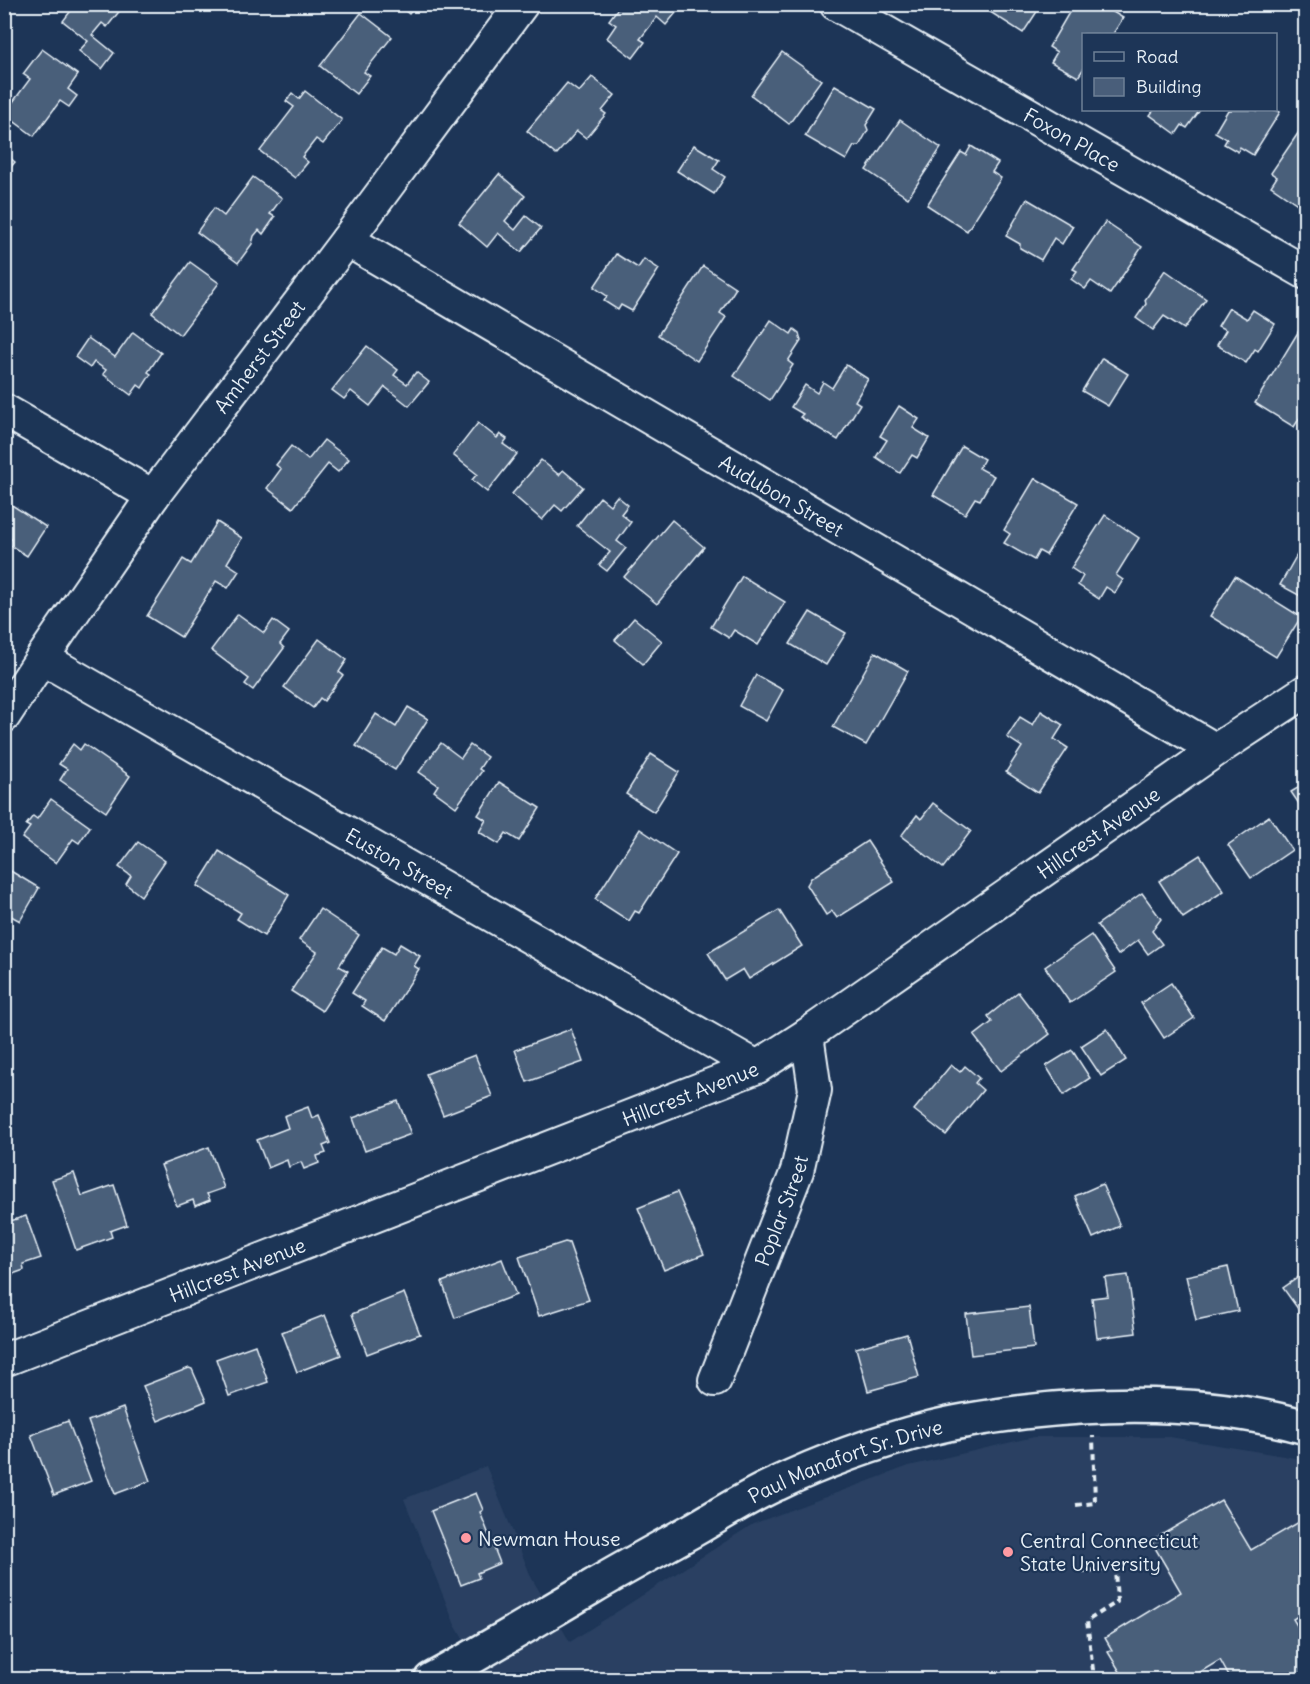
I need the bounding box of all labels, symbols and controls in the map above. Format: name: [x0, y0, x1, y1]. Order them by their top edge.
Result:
legend: [1082, 33, 1277, 111]
text: Road: [1136, 45, 1179, 68]
text: Building: [1136, 75, 1201, 98]
street label: Foxon Place: [1019, 102, 1125, 177]
street label: Amherst Street: [208, 295, 310, 418]
street label: Audubon Street: [715, 449, 849, 541]
street label: Hillcrest Avenue: [1032, 781, 1164, 884]
street label: Euston Street: [341, 822, 458, 903]
street label: Hillcrest Avenue: [618, 1055, 762, 1131]
street label: Poplar Street: [749, 1153, 813, 1269]
street label: Hillcrest Avenue: [165, 1232, 309, 1307]
street label: Paul Manafort Sr. Drive: [743, 1413, 945, 1508]
place label: Newman House: [478, 1526, 621, 1551]
place label: Central Connecticut State University: [1020, 1528, 1199, 1576]
marker: Newman House: [459, 1531, 473, 1545]
marker: Central Connecticut State University: [1001, 1545, 1015, 1559]

